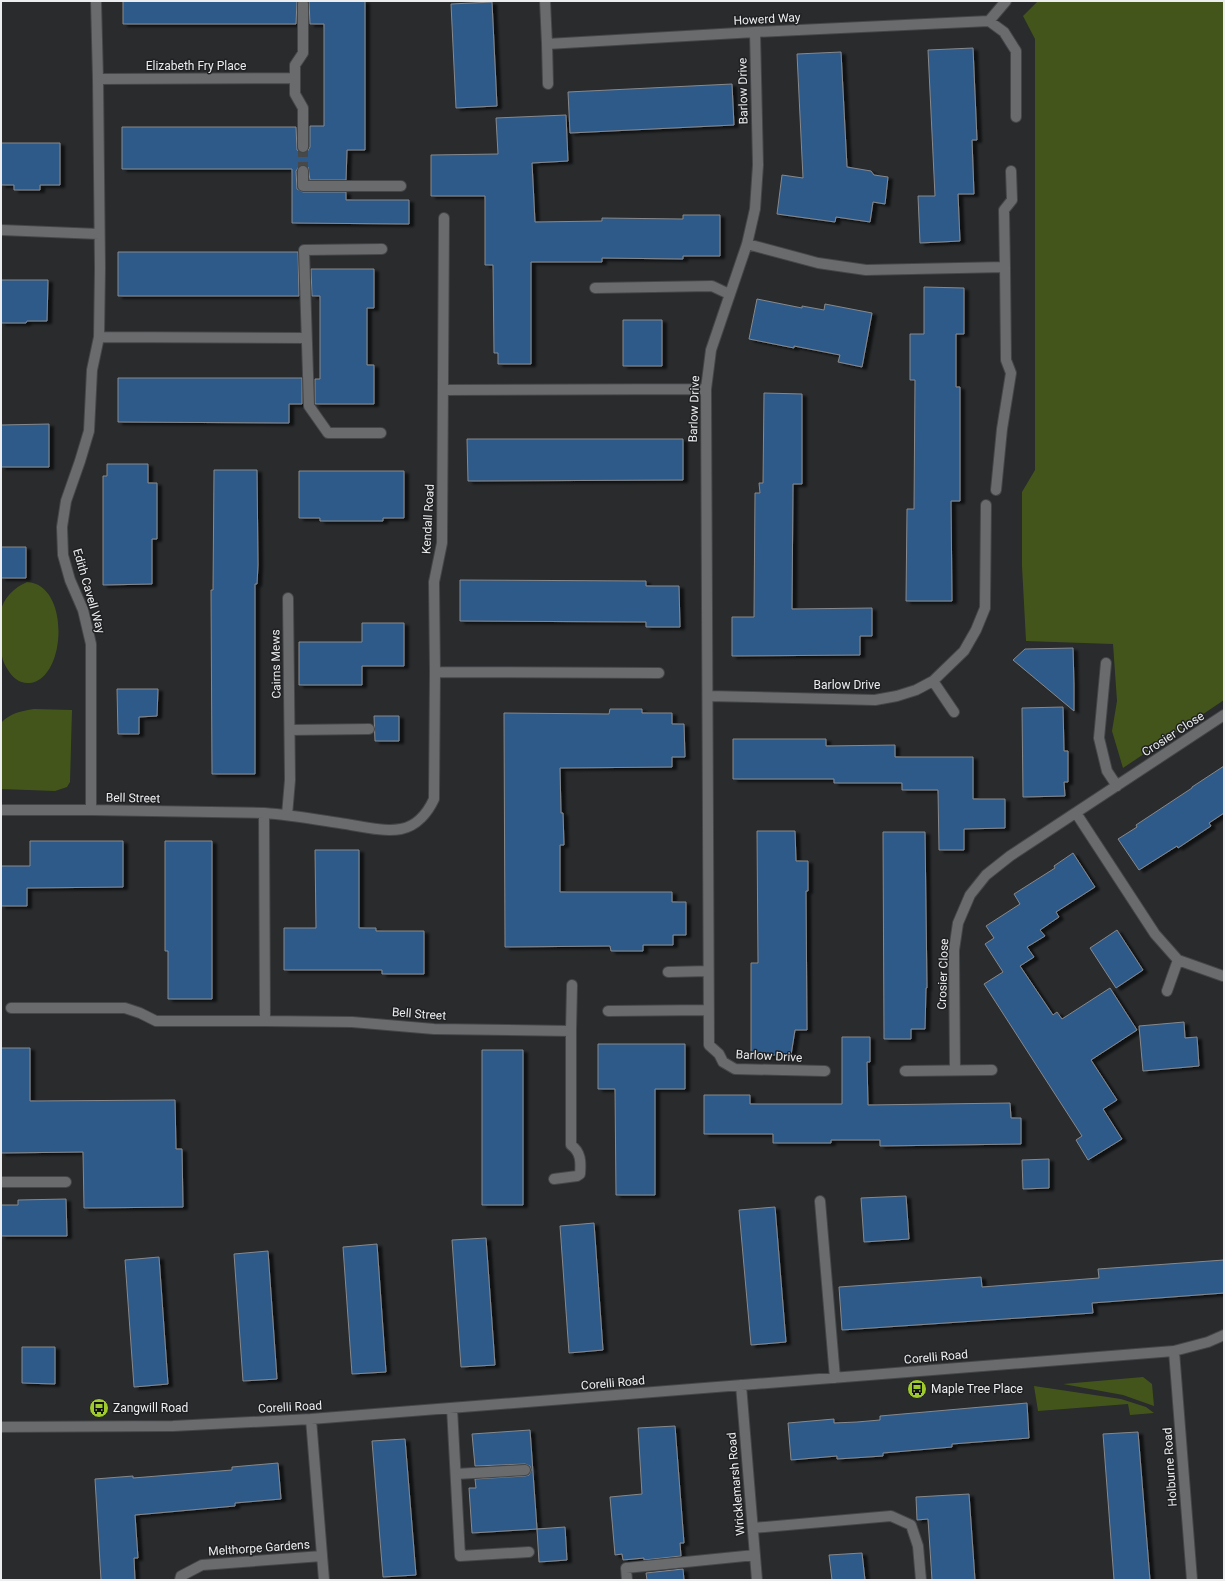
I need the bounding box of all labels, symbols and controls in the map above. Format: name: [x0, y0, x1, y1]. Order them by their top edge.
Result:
street label: Howerd Way: [733, 10, 801, 28]
street label: Barlow Drive: [735, 57, 751, 125]
street label: Elizabeth Fry Place: [146, 59, 246, 73]
street label: Barlow Drive: [686, 375, 702, 443]
street label: Kendall Road: [419, 484, 437, 554]
street label: Edith Cavell Way: [70, 547, 108, 635]
street label: Cairns Mews: [268, 629, 284, 699]
street label: Barlow Drive: [814, 678, 880, 692]
street label: Crosier Close: [1139, 709, 1207, 759]
street label: Bell Street: [106, 791, 160, 805]
street label: Crosier Close: [935, 938, 951, 1010]
street label: Bell Street: [391, 1005, 447, 1023]
street label: Barlow Drive: [735, 1047, 803, 1065]
street label: Corelli Road: [903, 1347, 969, 1367]
street label: Corelli Road: [580, 1373, 646, 1393]
bus stop icon: Maple Tree Place: [906, 1378, 928, 1400]
place label: Maple Tree Place: [931, 1382, 1023, 1396]
bus stop icon: Zangwill Road: [88, 1397, 110, 1419]
street label: Corelli Road: [258, 1398, 322, 1416]
place label: Zangwill Road: [113, 1401, 188, 1415]
street label: Holburne Road: [1160, 1427, 1180, 1507]
street label: Wricklemarsh Road: [725, 1432, 747, 1536]
street label: Melthorpe Gardens: [208, 1537, 310, 1559]

